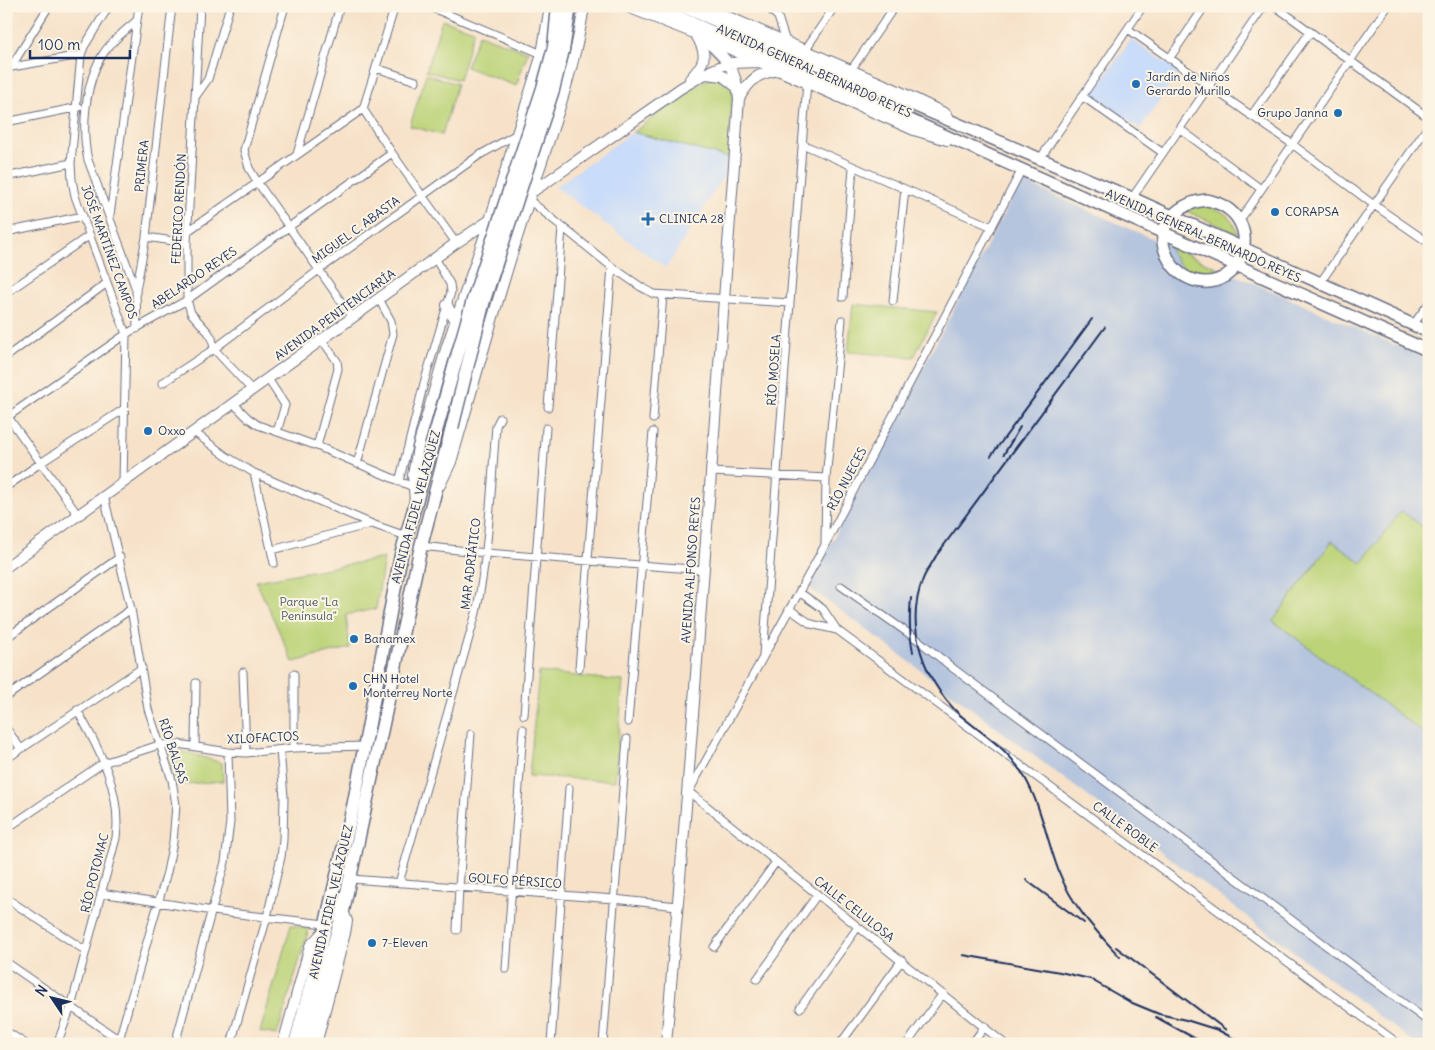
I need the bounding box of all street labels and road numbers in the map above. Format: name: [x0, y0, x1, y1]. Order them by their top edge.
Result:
street label: AVENIDA GENERAL BERNARDO REYES: [714, 21, 914, 121]
street label: PRIMERA: [131, 139, 152, 193]
street label: FEDERICO RENDÓN: [168, 153, 189, 265]
street label: JOSÉ MARTÍNEZ CAMPOS: [78, 183, 141, 321]
street label: AVENIDA GENERAL BERNARDO REYES: [1103, 186, 1303, 286]
street label: MIGUEL C. ABASTA: [309, 193, 403, 266]
street label: ABELARDO REYES: [148, 243, 240, 312]
street label: AVENIDA PENITENCIARÍA: [272, 266, 398, 363]
street label: RÍO MOSELA: [764, 333, 784, 406]
street label: AVENIDA FIDEL VELÁZQUEZ: [388, 428, 443, 585]
street label: RÍO NUECES: [824, 444, 870, 513]
street label: AVENIDA ALFONSO REYES: [678, 496, 703, 644]
street label: MAR ADRIÁTICO: [457, 517, 484, 611]
street label: RÍO BALSAS: [156, 716, 191, 786]
street label: XILOFACTOS: [227, 728, 300, 747]
street label: CALLE ROBLE: [1090, 798, 1161, 855]
street label: AVENIDA FIDEL VELÁZQUEZ: [305, 823, 356, 981]
street label: RÍO POTOMAC: [77, 831, 112, 914]
street label: GOLFO PÉRSICO: [468, 870, 562, 891]
street label: CALLE CELULOSA: [811, 873, 898, 945]

